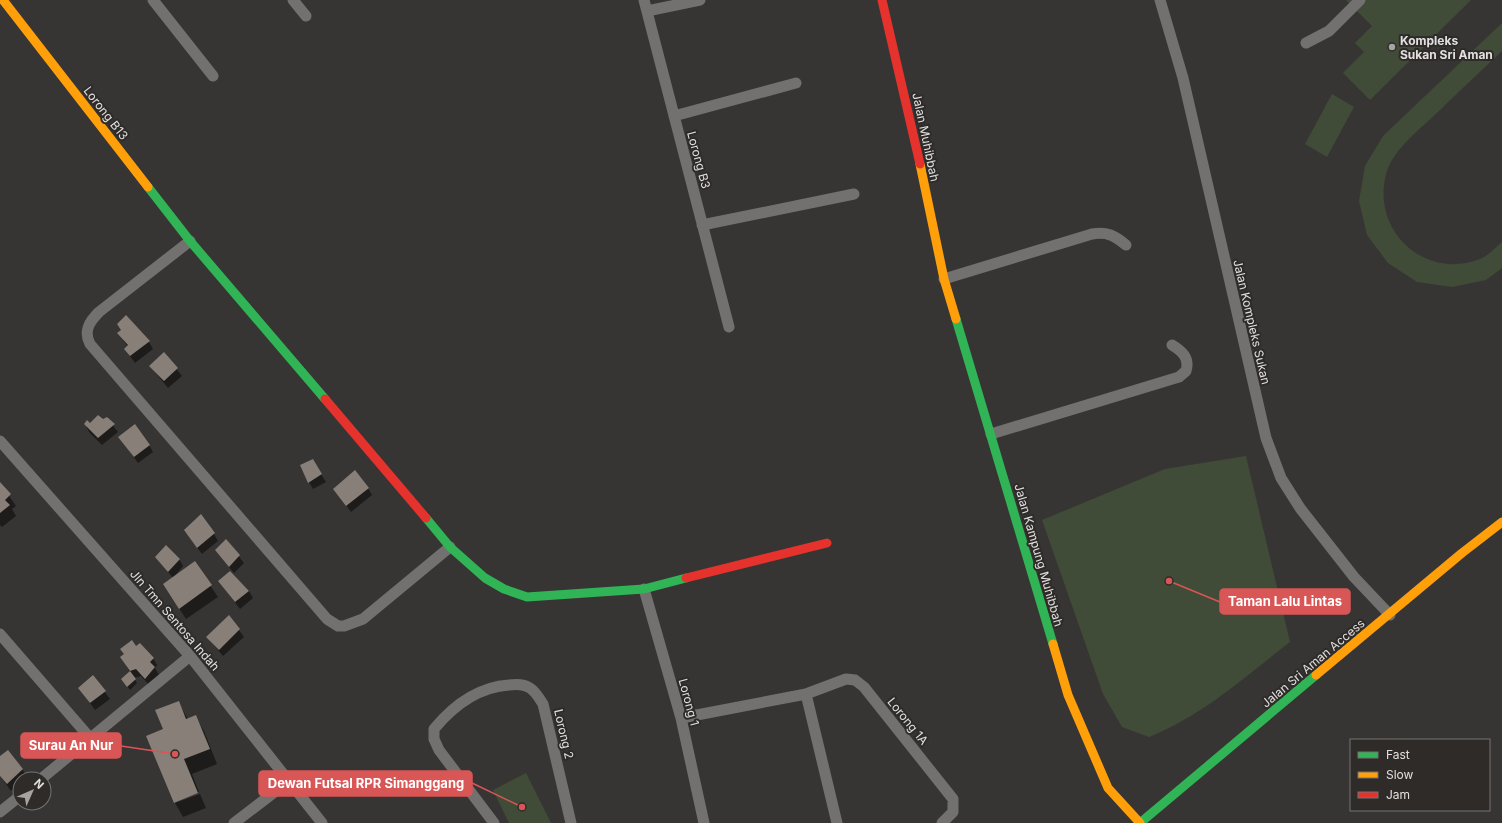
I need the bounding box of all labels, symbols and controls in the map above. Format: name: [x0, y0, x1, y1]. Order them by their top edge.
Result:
place label: Kompleks Sukan Sri Aman: [1400, 33, 1493, 62]
marker: Kompleks Sukan Sri Aman: [1387, 42, 1397, 52]
street label: Lorong B13: [81, 83, 131, 143]
street label: Jalan Muhibbah: [909, 91, 943, 183]
street label: Lorong B3: [684, 130, 714, 190]
street label: Jalan Kompleks Sukan: [1230, 258, 1274, 386]
street label: Jalan Kampung Muhibbah: [1011, 482, 1067, 628]
street label: Jln Tmn Sentosa Indah: [127, 566, 223, 674]
callout: Taman Lalu Lintas: [1220, 589, 1350, 614]
text: Taman Lalu Lintas: [1228, 593, 1342, 609]
street label: Jalan Sri Aman Access: [1258, 615, 1368, 711]
street label: Lorong 1: [676, 677, 702, 727]
street label: Lorong 1A: [884, 694, 932, 748]
street label: Lorong 2: [551, 708, 577, 760]
callout: Surau An Nur: [21, 733, 121, 758]
text: Surau An Nur: [29, 737, 114, 753]
legend: [1350, 739, 1490, 811]
text: Fast: [1386, 747, 1410, 762]
text: Slow: [1386, 767, 1414, 782]
north arrow: [12, 771, 52, 811]
callout: Dewan Futsal RPR Simanggang: [259, 771, 472, 796]
text: Dewan Futsal RPR Simanggang: [268, 775, 464, 791]
text: N: [31, 776, 47, 792]
text: Jam: [1386, 787, 1410, 802]

